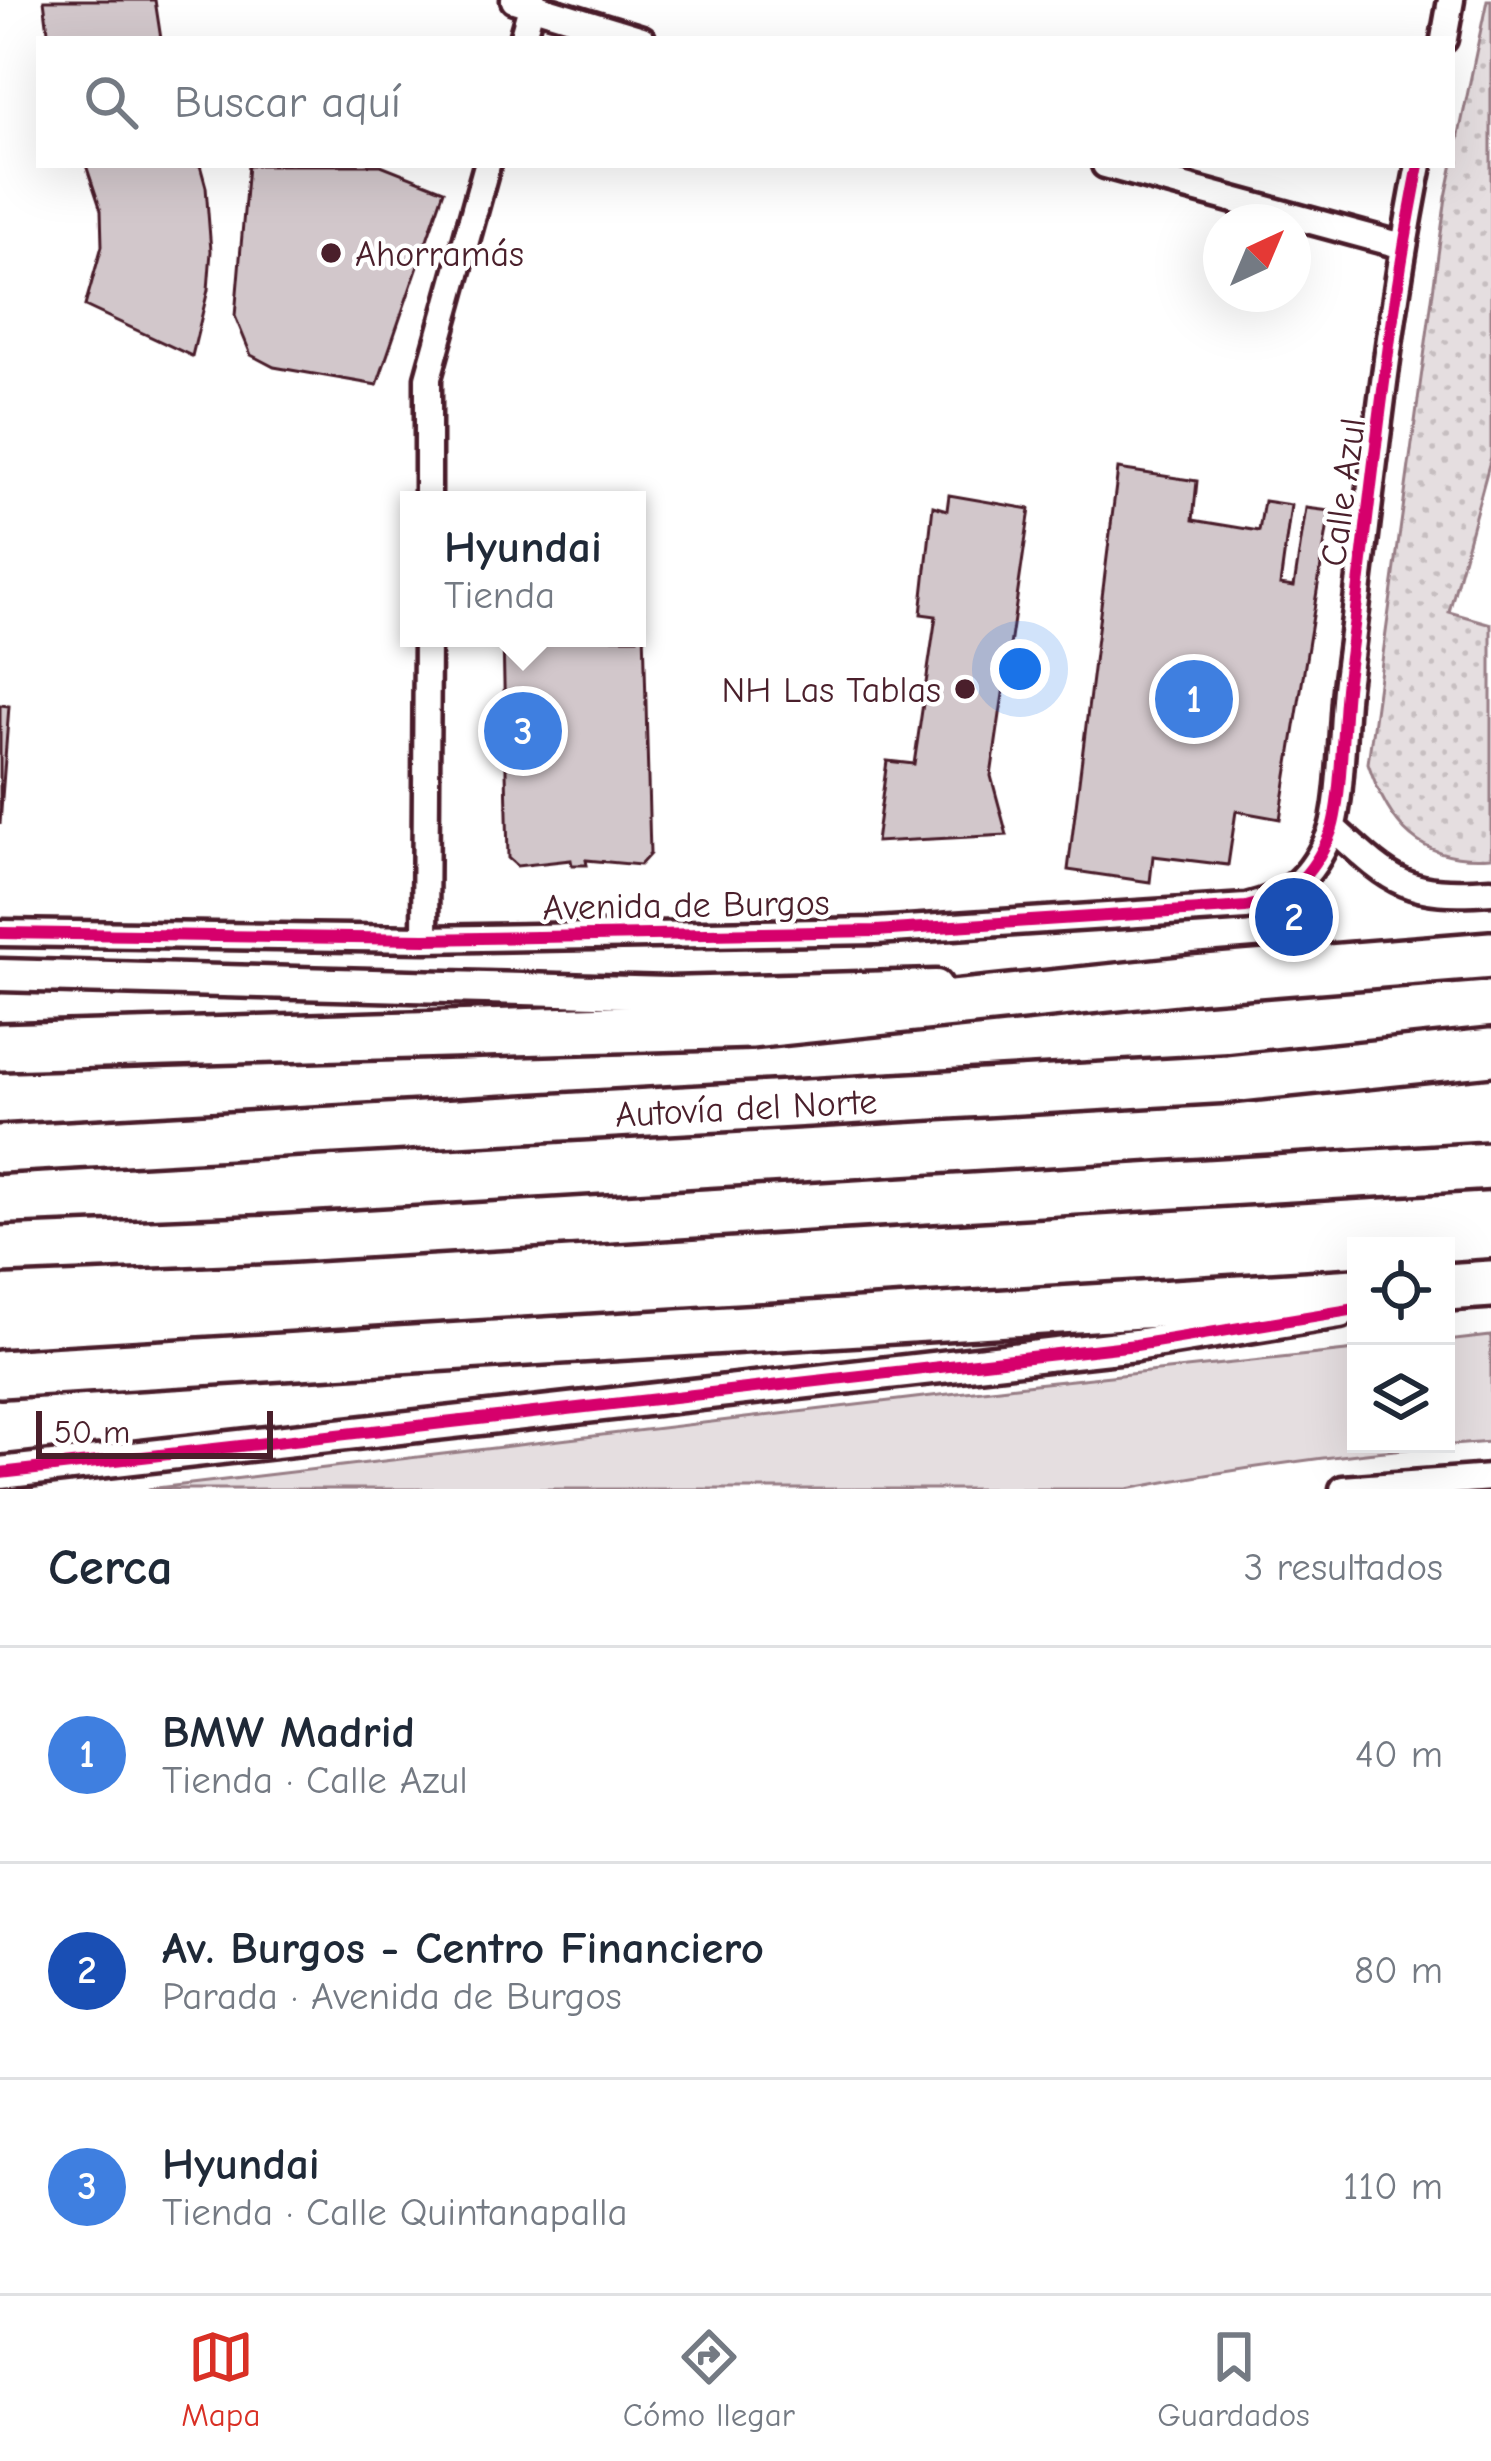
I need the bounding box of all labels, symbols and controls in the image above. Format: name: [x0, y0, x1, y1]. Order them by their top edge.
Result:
search box: [36, 36, 1455, 168]
icon: search: [78, 69, 144, 135]
text: Buscar aquí: [174, 76, 401, 128]
north arrow: [1203, 204, 1311, 312]
place label: Ahorramás: [355, 234, 524, 275]
marker: Ahorramás: [318, 240, 344, 266]
street label: Calle Azul: [1313, 415, 1374, 569]
popup: [400, 491, 646, 647]
text: Hyundai: [444, 521, 602, 573]
text: Tienda: [444, 573, 555, 618]
your location: [990, 639, 1050, 699]
pin: 1: [1155, 654, 1233, 744]
place label: NH Las Tablas: [722, 670, 941, 711]
marker: NH Las Tablas: [952, 676, 978, 702]
pin: 3: [484, 686, 562, 776]
pin: 2: [1255, 872, 1333, 962]
street label: Avenida de Burgos: [542, 882, 830, 929]
street label: Autovía del Norte: [614, 1081, 878, 1136]
map controls: [1347, 1237, 1455, 1453]
button: locate: [1347, 1237, 1455, 1345]
button: layers: [1347, 1345, 1455, 1453]
scale bar: [36, 1405, 273, 1458]
text: 50 m: [54, 1413, 130, 1451]
text: Cerca: [48, 1538, 173, 1597]
text: 3 resultados: [1244, 1545, 1443, 1590]
text: BMW Madrid: [162, 1706, 415, 1758]
text: 1: [79, 1732, 95, 1777]
text: 40 m: [1355, 1732, 1443, 1777]
text: Tienda · Calle Azul: [162, 1758, 468, 1803]
text: Av. Burgos - Centro Financiero: [162, 1922, 764, 1974]
text: 2: [77, 1948, 97, 1993]
text: 80 m: [1354, 1948, 1443, 1993]
text: Parada · Avenida de Burgos: [162, 1974, 622, 2019]
text: Hyundai: [162, 2138, 320, 2190]
text: 3: [77, 2164, 97, 2209]
text: 110 m: [1343, 2164, 1443, 2209]
text: Tienda · Calle Quintanapalla: [162, 2190, 628, 2235]
tab: Mapa: [181, 2324, 260, 2434]
tab: Cómo llegar: [623, 2324, 795, 2434]
tab: Guardados: [1157, 2324, 1310, 2434]

